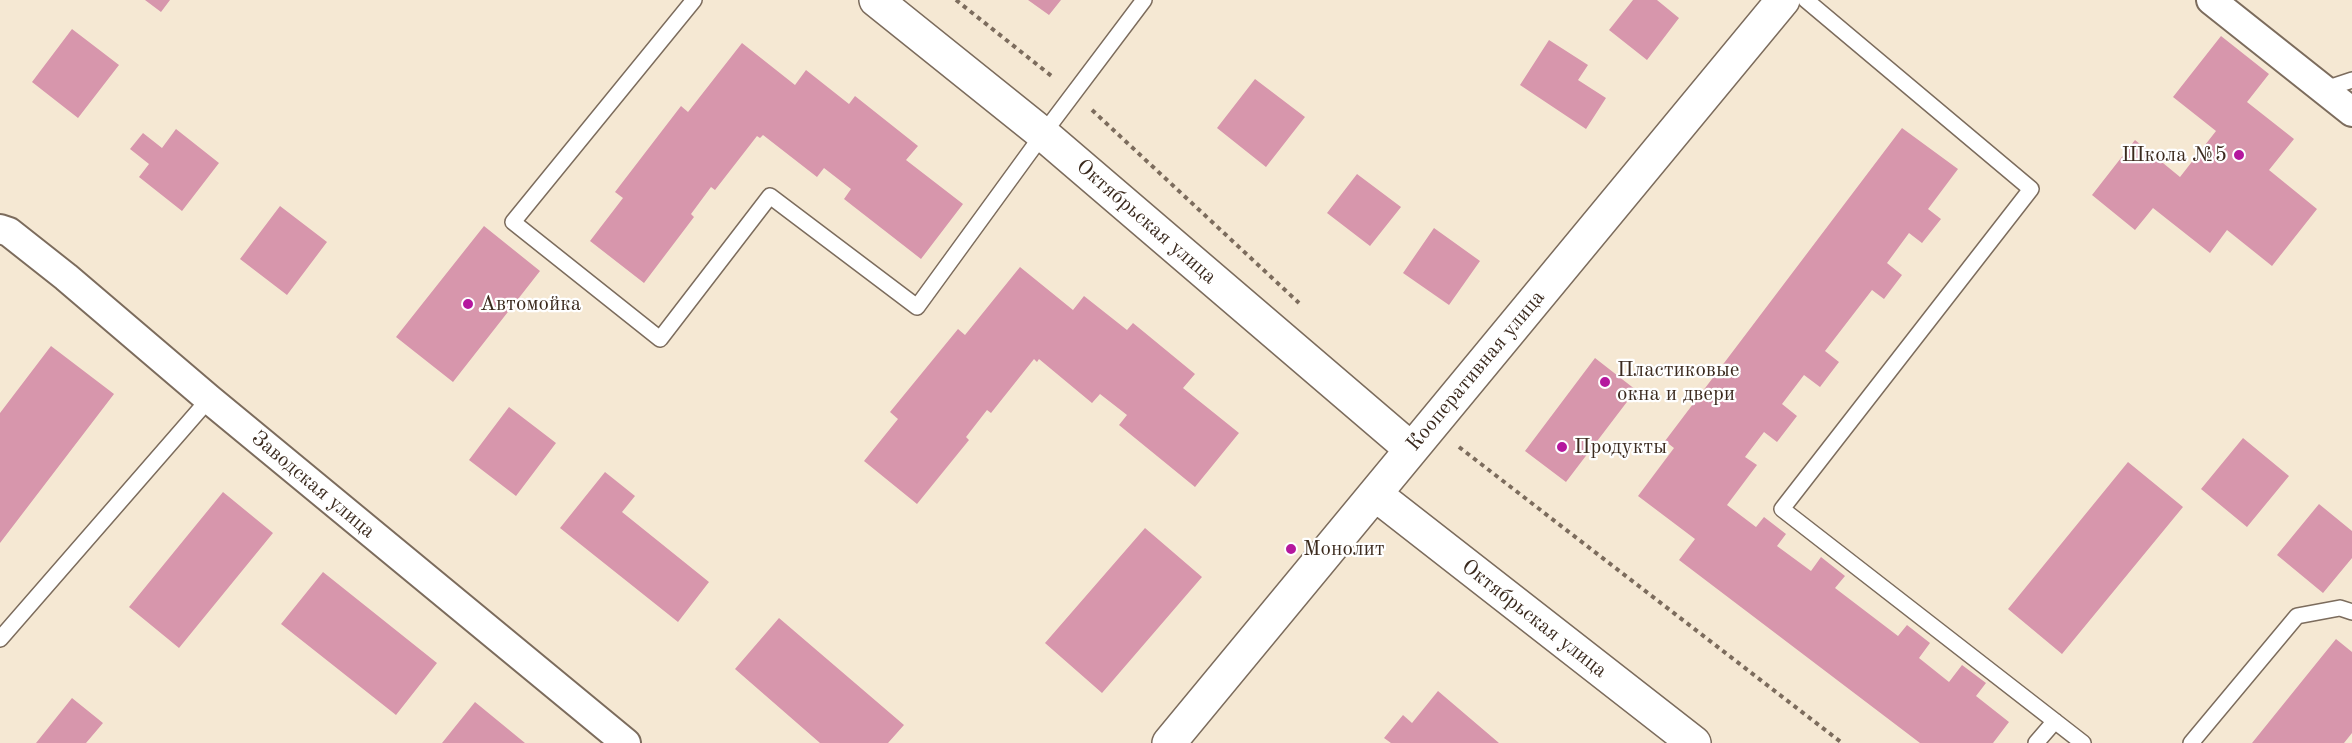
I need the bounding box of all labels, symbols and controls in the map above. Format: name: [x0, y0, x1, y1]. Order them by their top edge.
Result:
place label: Школа №5: [2121, 142, 2227, 168]
marker: Школа №5: [2232, 148, 2246, 162]
street label: Октябрьская улица: [1071, 154, 1221, 290]
street label: Кооперативная улица: [1401, 285, 1551, 457]
place label: Автомойка: [480, 291, 581, 317]
marker: Автомойка: [461, 297, 475, 311]
place label: Пластиковые окна и двери: [1617, 357, 1739, 407]
marker: Пластиковые окна и двери: [1598, 375, 1612, 389]
street label: Заводская улица: [246, 426, 380, 544]
place label: Продукты: [1574, 434, 1667, 460]
marker: Продукты: [1555, 440, 1569, 454]
place label: Монолит: [1303, 536, 1385, 562]
marker: Монолит: [1284, 542, 1298, 556]
street label: Октябрьская улица: [1456, 554, 1612, 684]

